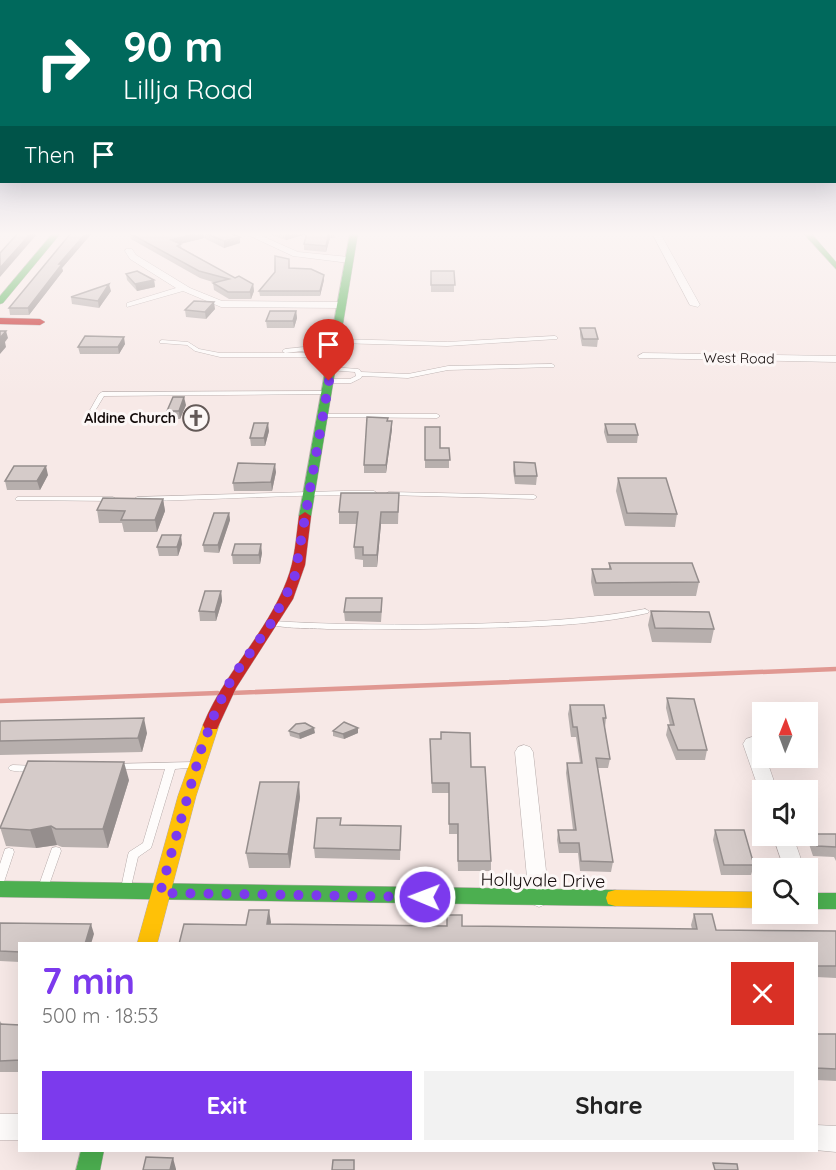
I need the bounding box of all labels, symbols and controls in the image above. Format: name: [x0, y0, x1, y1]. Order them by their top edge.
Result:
text: 90 m: [123, 20, 223, 73]
icon: right: [24, 24, 102, 102]
text: Lillja Road: [123, 72, 253, 106]
icon: arrive: [87, 138, 120, 171]
text: Then: [24, 141, 75, 169]
pin: [303, 319, 354, 381]
icon: arrive: [312, 328, 345, 361]
street label: West Road: [703, 348, 775, 368]
church icon: Aldine Church: [181, 403, 211, 433]
place label: Aldine Church: [84, 409, 176, 427]
north arrow: [752, 702, 818, 768]
map controls: [752, 702, 818, 924]
button: sound: [752, 780, 818, 846]
button: search: [752, 858, 818, 924]
position arrow: [393, 865, 457, 929]
street label: Hollyvale Drive: [480, 867, 606, 893]
text: 7 min: [42, 958, 135, 1003]
button: close: [731, 962, 794, 1025]
text: 500 m · 18:53: [42, 1003, 159, 1028]
button: Exit: [42, 1071, 412, 1140]
button: Share: [424, 1071, 794, 1140]

